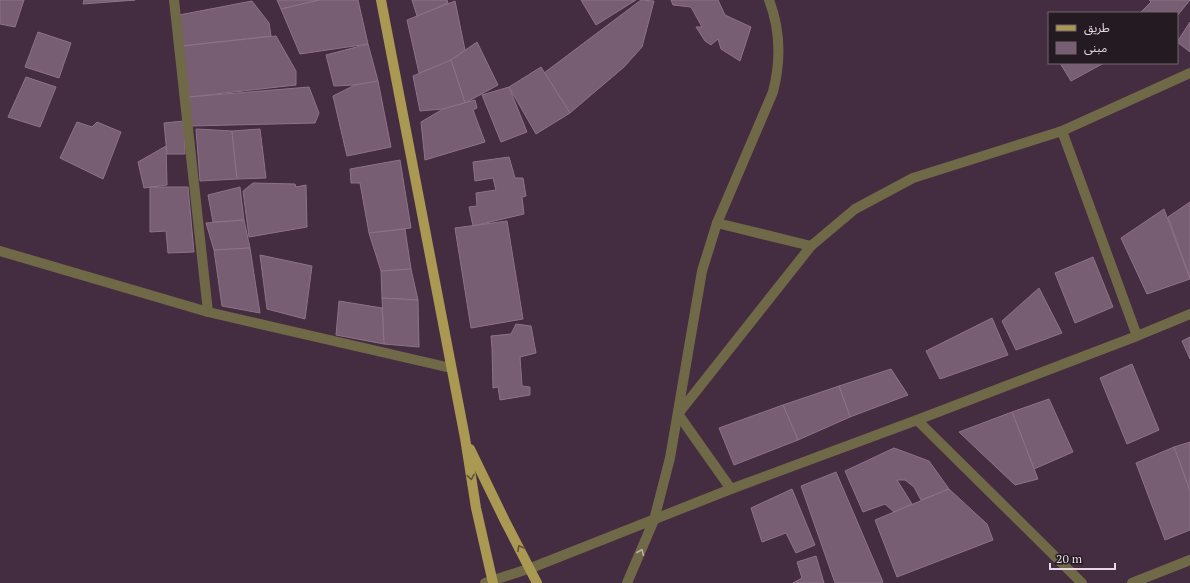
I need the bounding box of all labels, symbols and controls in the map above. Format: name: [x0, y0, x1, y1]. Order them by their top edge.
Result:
legend: [1048, 12, 1178, 64]
text: طريق: [1084, 20, 1110, 36]
text: مبنى: [1084, 40, 1107, 55]
one-way arrow: [466, 474, 475, 480]
one-way arrow: [517, 545, 524, 552]
scale bar: [1050, 545, 1115, 571]
one-way arrow: [636, 549, 644, 556]
text: 20 m: [1056, 551, 1083, 566]

